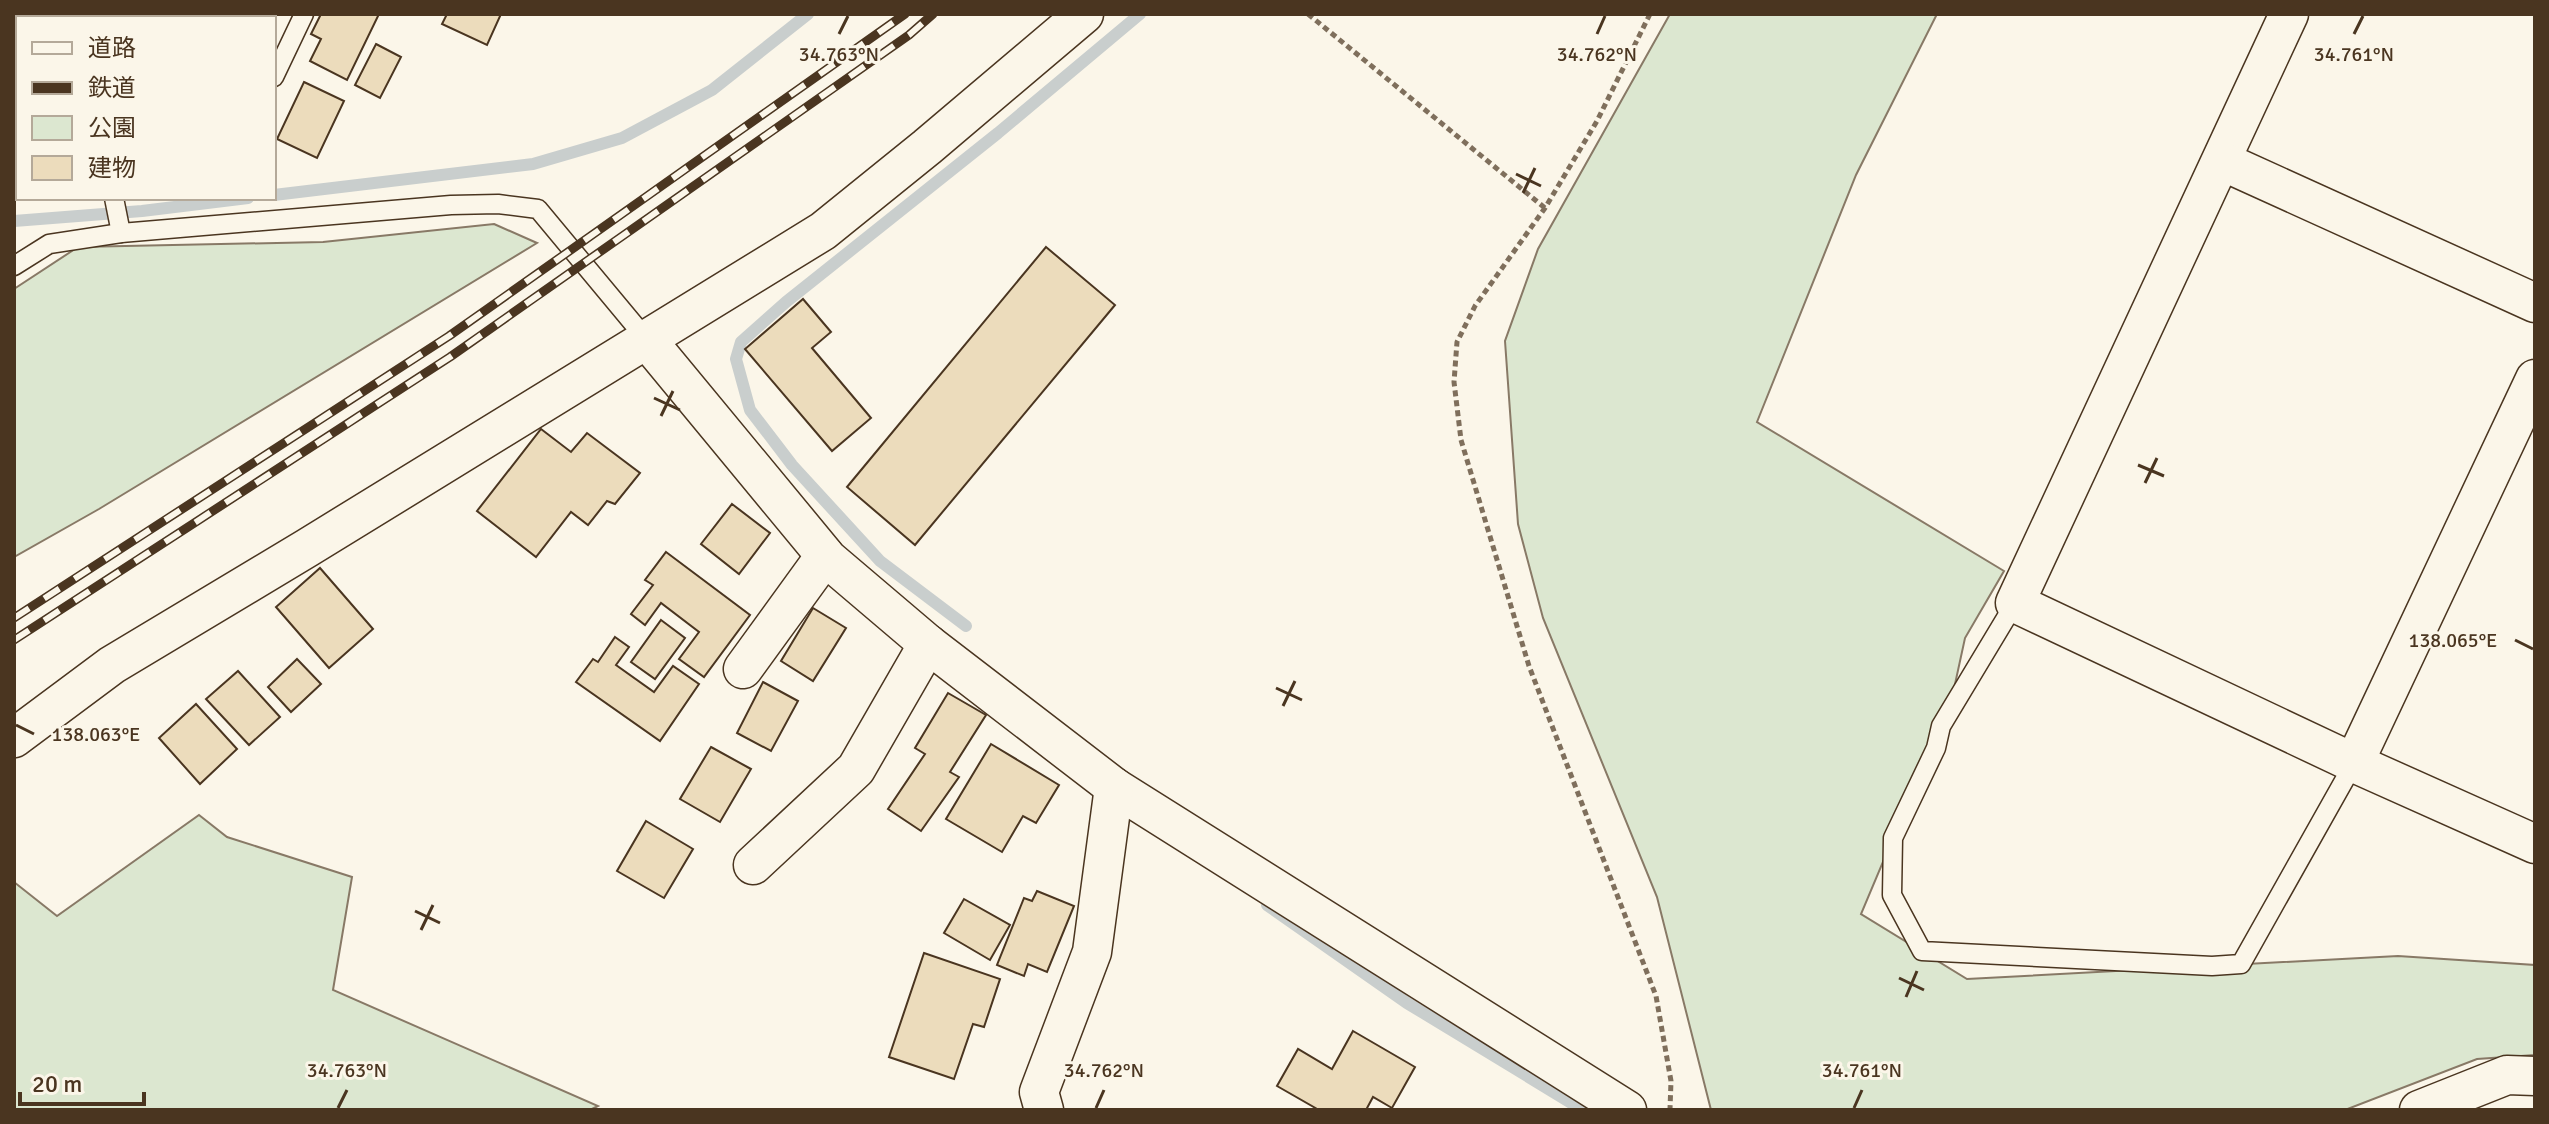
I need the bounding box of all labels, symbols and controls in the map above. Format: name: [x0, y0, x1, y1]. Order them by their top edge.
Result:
legend: [16, 16, 276, 200]
text: 道路: [88, 33, 136, 63]
text: 34.763°N: [799, 42, 879, 67]
text: 34.762°N: [1557, 42, 1637, 67]
text: 34.761°N: [2314, 42, 2394, 67]
text: 鉄道: [88, 73, 136, 103]
text: 公園: [88, 113, 136, 143]
text: 建物: [88, 153, 136, 183]
text: 138.065°E: [2409, 628, 2497, 653]
text: 138.063°E: [52, 722, 140, 747]
scale bar: [20, 1056, 144, 1106]
text: 34.763°N: [307, 1058, 387, 1083]
text: 34.762°N: [1064, 1058, 1144, 1083]
text: 34.761°N: [1822, 1058, 1902, 1083]
text: 20 m: [32, 1069, 82, 1099]

